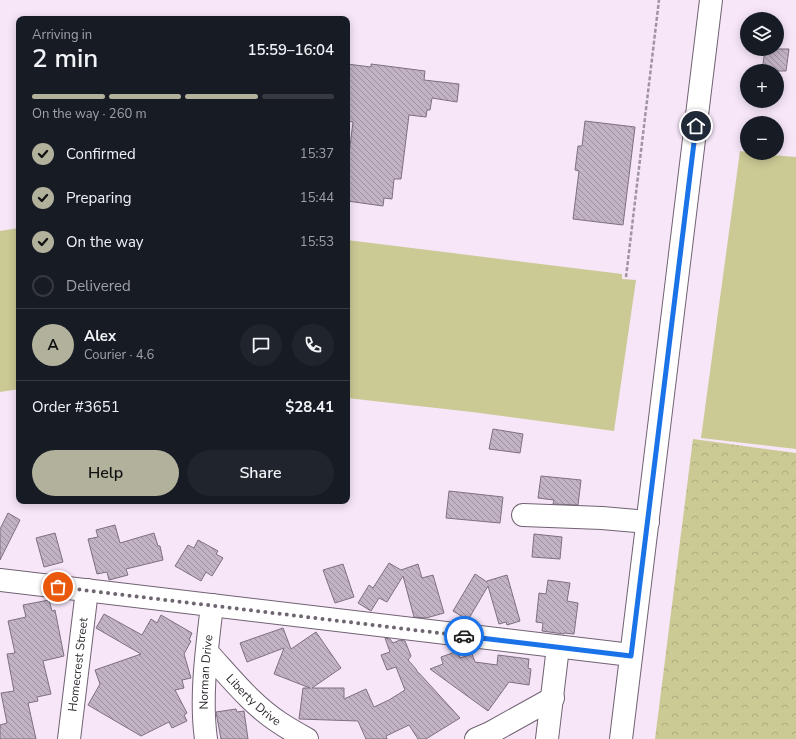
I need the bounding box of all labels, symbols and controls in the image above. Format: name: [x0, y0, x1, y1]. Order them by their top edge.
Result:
map controls: [740, 12, 784, 160]
button: layers: [740, 12, 784, 56]
text: Arriving in: [32, 26, 92, 44]
text: 15:59–16:04: [247, 40, 334, 60]
text: 2 min: [32, 41, 98, 76]
button: +: [740, 64, 784, 108]
text: On the way · 260 m: [32, 105, 147, 123]
pin: [679, 109, 713, 143]
icon: home: [685, 115, 707, 137]
button: −: [740, 116, 784, 160]
icon: check: [32, 143, 54, 165]
text: Confirmed: [66, 144, 136, 164]
text: 15:37: [300, 145, 334, 163]
icon: check: [32, 187, 54, 209]
text: Preparing: [66, 188, 131, 208]
text: 15:44: [300, 189, 334, 207]
icon: check: [32, 231, 54, 253]
text: On the way: [66, 232, 144, 252]
text: 15:53: [300, 233, 334, 251]
text: Delivered: [66, 276, 131, 296]
button: chat: [240, 324, 282, 366]
button: phone: [292, 324, 334, 366]
text: Alex: [84, 326, 116, 346]
text: A: [47, 335, 59, 355]
text: Courier · 4.6: [84, 346, 154, 364]
text: Order #3651: [32, 397, 120, 417]
text: $28.41: [285, 397, 334, 417]
button: Help: [32, 450, 179, 496]
button: Share: [187, 450, 334, 496]
pin: [41, 570, 75, 604]
icon: bag: [47, 576, 69, 598]
street label: Homecrest Street: [64, 616, 92, 712]
courier: [444, 616, 484, 656]
icon: car: [453, 625, 475, 647]
street label: Norman Drive: [196, 634, 216, 710]
street label: Liberty Drive: [223, 671, 284, 729]

